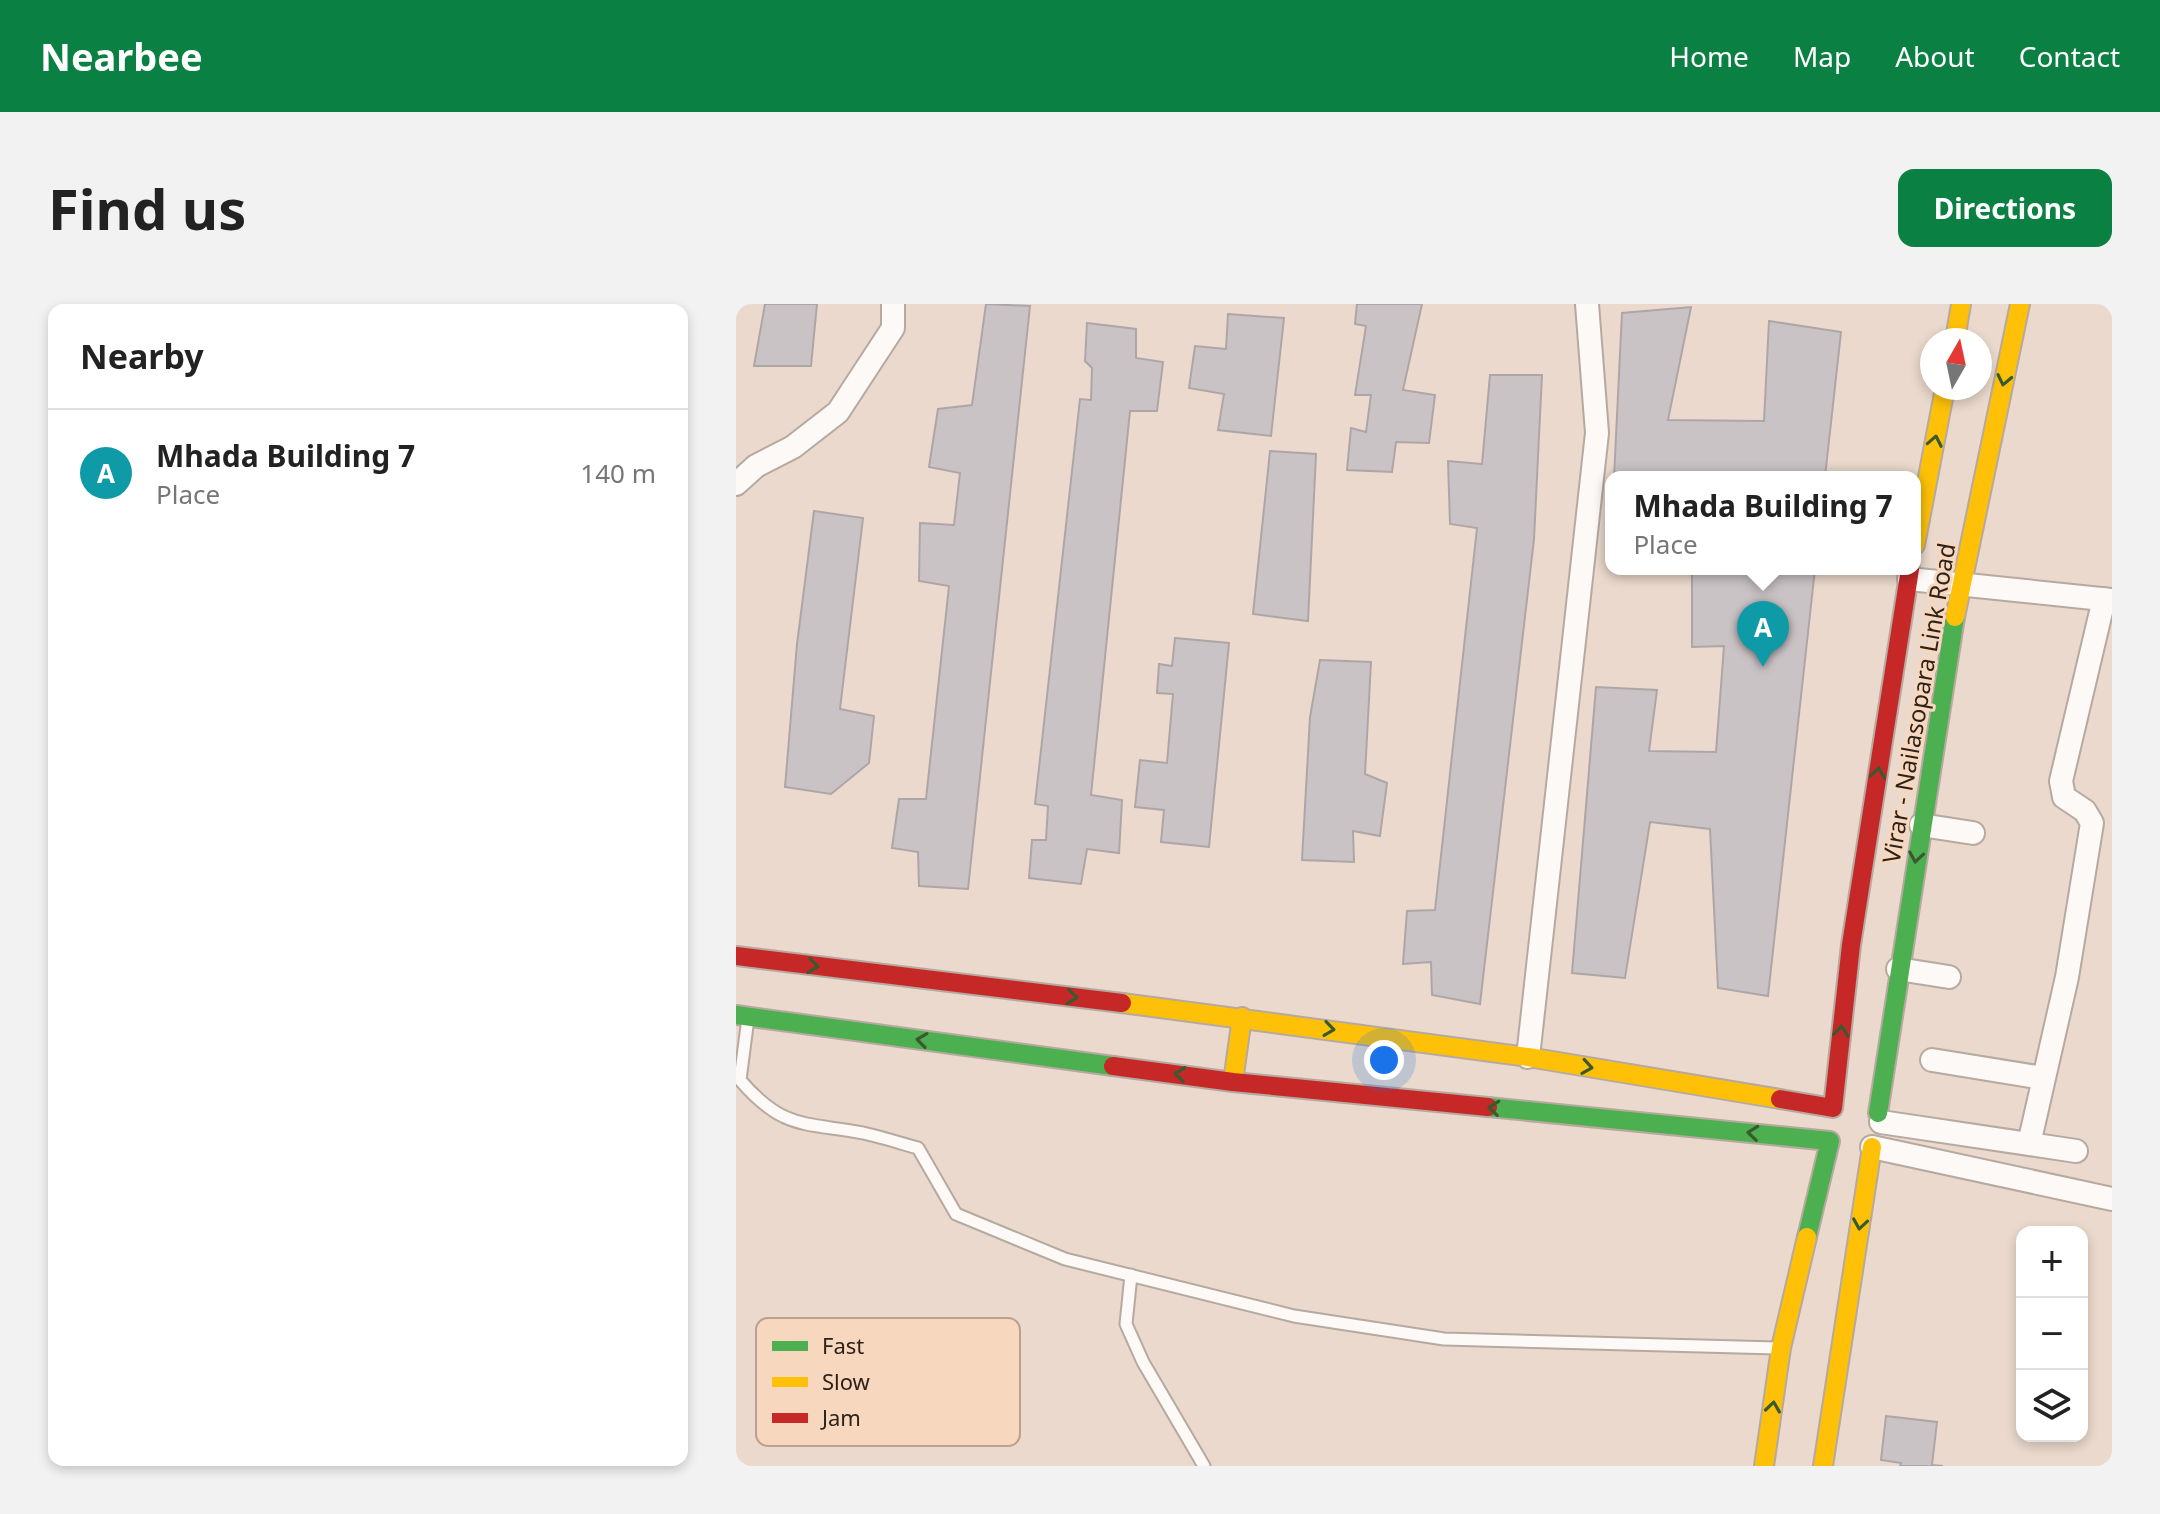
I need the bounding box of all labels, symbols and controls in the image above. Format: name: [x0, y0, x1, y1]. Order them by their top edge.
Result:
text: Nearbee: [40, 30, 203, 82]
text: Home: [1669, 37, 1749, 75]
text: Map: [1793, 37, 1851, 75]
text: About: [1895, 37, 1975, 75]
text: Contact: [2019, 37, 2120, 75]
button: Directions: [1898, 169, 2112, 247]
text: Find us: [48, 170, 246, 246]
north arrow: [1920, 328, 1992, 400]
text: Nearby: [80, 333, 204, 379]
one-way arrow: [1996, 373, 2013, 387]
text: Mhada Building 7: [156, 435, 415, 476]
one-way arrow: [1926, 435, 1943, 448]
text: A: [97, 455, 115, 491]
text: 140 m: [580, 455, 656, 491]
popup: [1605, 471, 1921, 575]
text: Place: [156, 476, 220, 512]
text: Mhada Building 7: [1633, 485, 1893, 526]
text: Place: [1633, 526, 1698, 562]
street label: Virar - Nailasopara Link Road: [1874, 540, 1962, 866]
pin: A: [1737, 601, 1789, 667]
one-way arrow: [1869, 766, 1886, 780]
one-way arrow: [1908, 850, 1925, 864]
one-way arrow: [807, 957, 820, 974]
one-way arrow: [1065, 988, 1078, 1005]
one-way arrow: [1323, 1020, 1336, 1037]
one-way arrow: [1833, 1024, 1850, 1037]
one-way arrow: [915, 1032, 929, 1049]
your location: [1364, 1040, 1404, 1080]
one-way arrow: [1580, 1058, 1594, 1075]
one-way arrow: [1173, 1066, 1186, 1083]
one-way arrow: [1487, 1099, 1500, 1116]
one-way arrow: [1746, 1125, 1759, 1142]
one-way arrow: [1852, 1217, 1869, 1231]
map controls: [2016, 1226, 2088, 1442]
button: +: [2016, 1226, 2088, 1298]
button: −: [2016, 1298, 2088, 1370]
legend: [756, 1318, 1020, 1446]
text: Fast: [822, 1330, 864, 1360]
text: Slow: [822, 1366, 871, 1396]
button: layers: [2016, 1370, 2088, 1442]
one-way arrow: [1764, 1400, 1781, 1414]
text: Jam: [820, 1402, 861, 1432]

